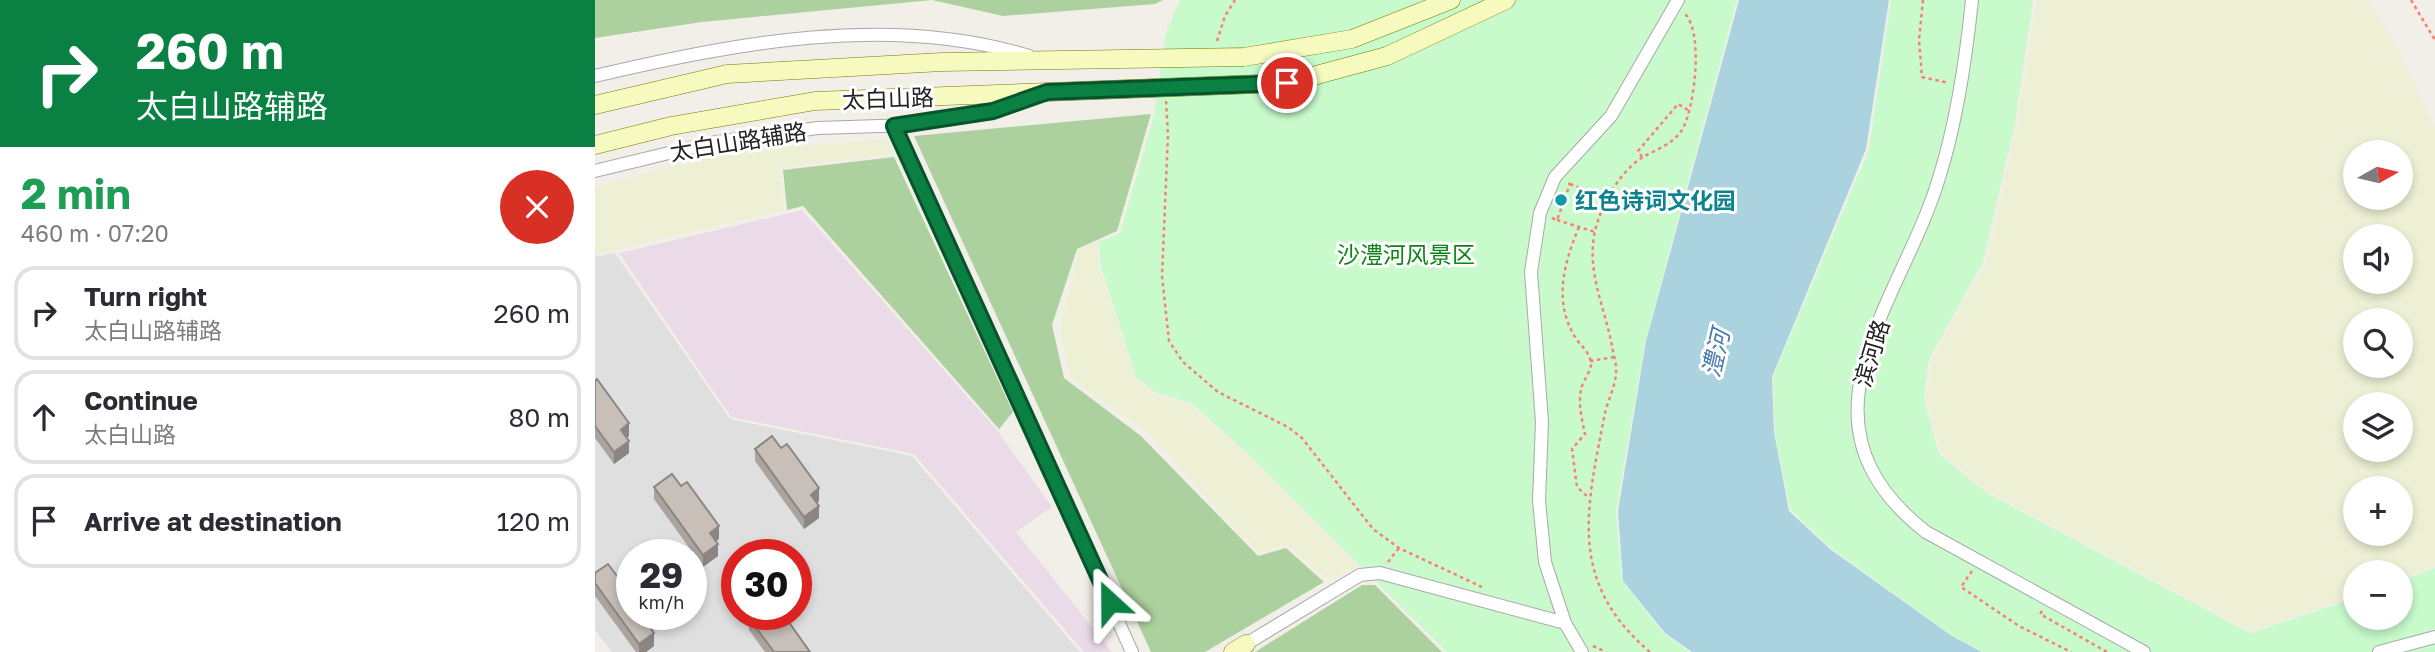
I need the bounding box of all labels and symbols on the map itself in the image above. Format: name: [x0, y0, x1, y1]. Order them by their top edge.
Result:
pin: [1257, 53, 1317, 113]
street label: 太白山路: [842, 82, 934, 114]
street label: 太白山路辅路: [668, 116, 808, 166]
north arrow: [2343, 140, 2413, 210]
place label: 红色诗词文化园: [1575, 186, 1736, 214]
marker: 红色诗词文化园: [1553, 192, 1569, 208]
park label: 沙澧河风景区: [1337, 240, 1475, 268]
street label: 滨河路: [1848, 316, 1894, 390]
water label: 澧河: [1695, 322, 1735, 380]
speed limit sign: 30: [721, 539, 812, 630]
position arrow: [1073, 565, 1147, 639]

